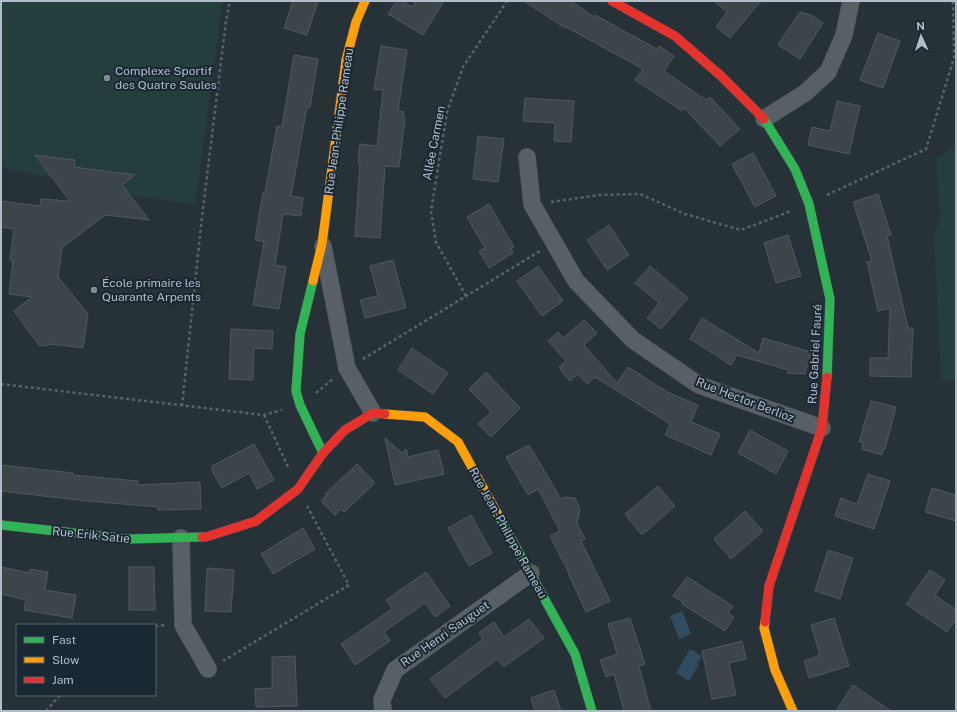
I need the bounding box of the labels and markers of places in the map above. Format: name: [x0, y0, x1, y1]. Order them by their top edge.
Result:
place label: Complexe Sportif des Quatre Saules: [115, 64, 217, 92]
marker: Complexe Sportif des Quatre Saules: [102, 73, 112, 83]
place label: École primaire les Quarante Arpents: [102, 276, 201, 304]
marker: École primaire les Quarante Arpents: [89, 285, 99, 295]

